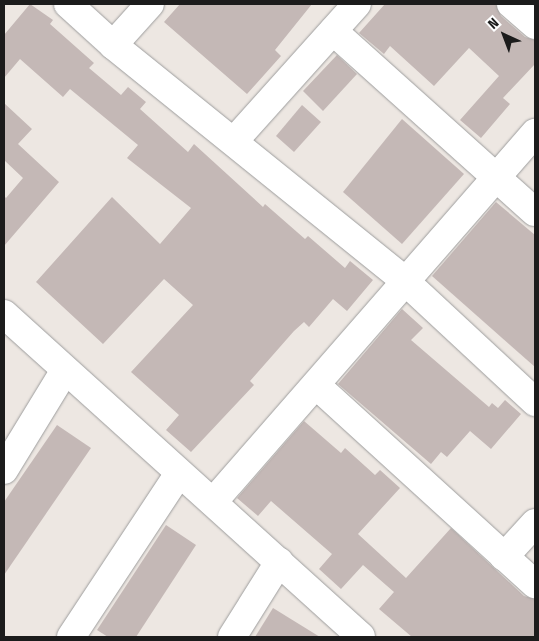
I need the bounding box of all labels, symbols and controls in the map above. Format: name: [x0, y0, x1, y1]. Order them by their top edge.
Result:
north arrow: [479, 10, 529, 60]
text: N: [485, 15, 502, 33]

